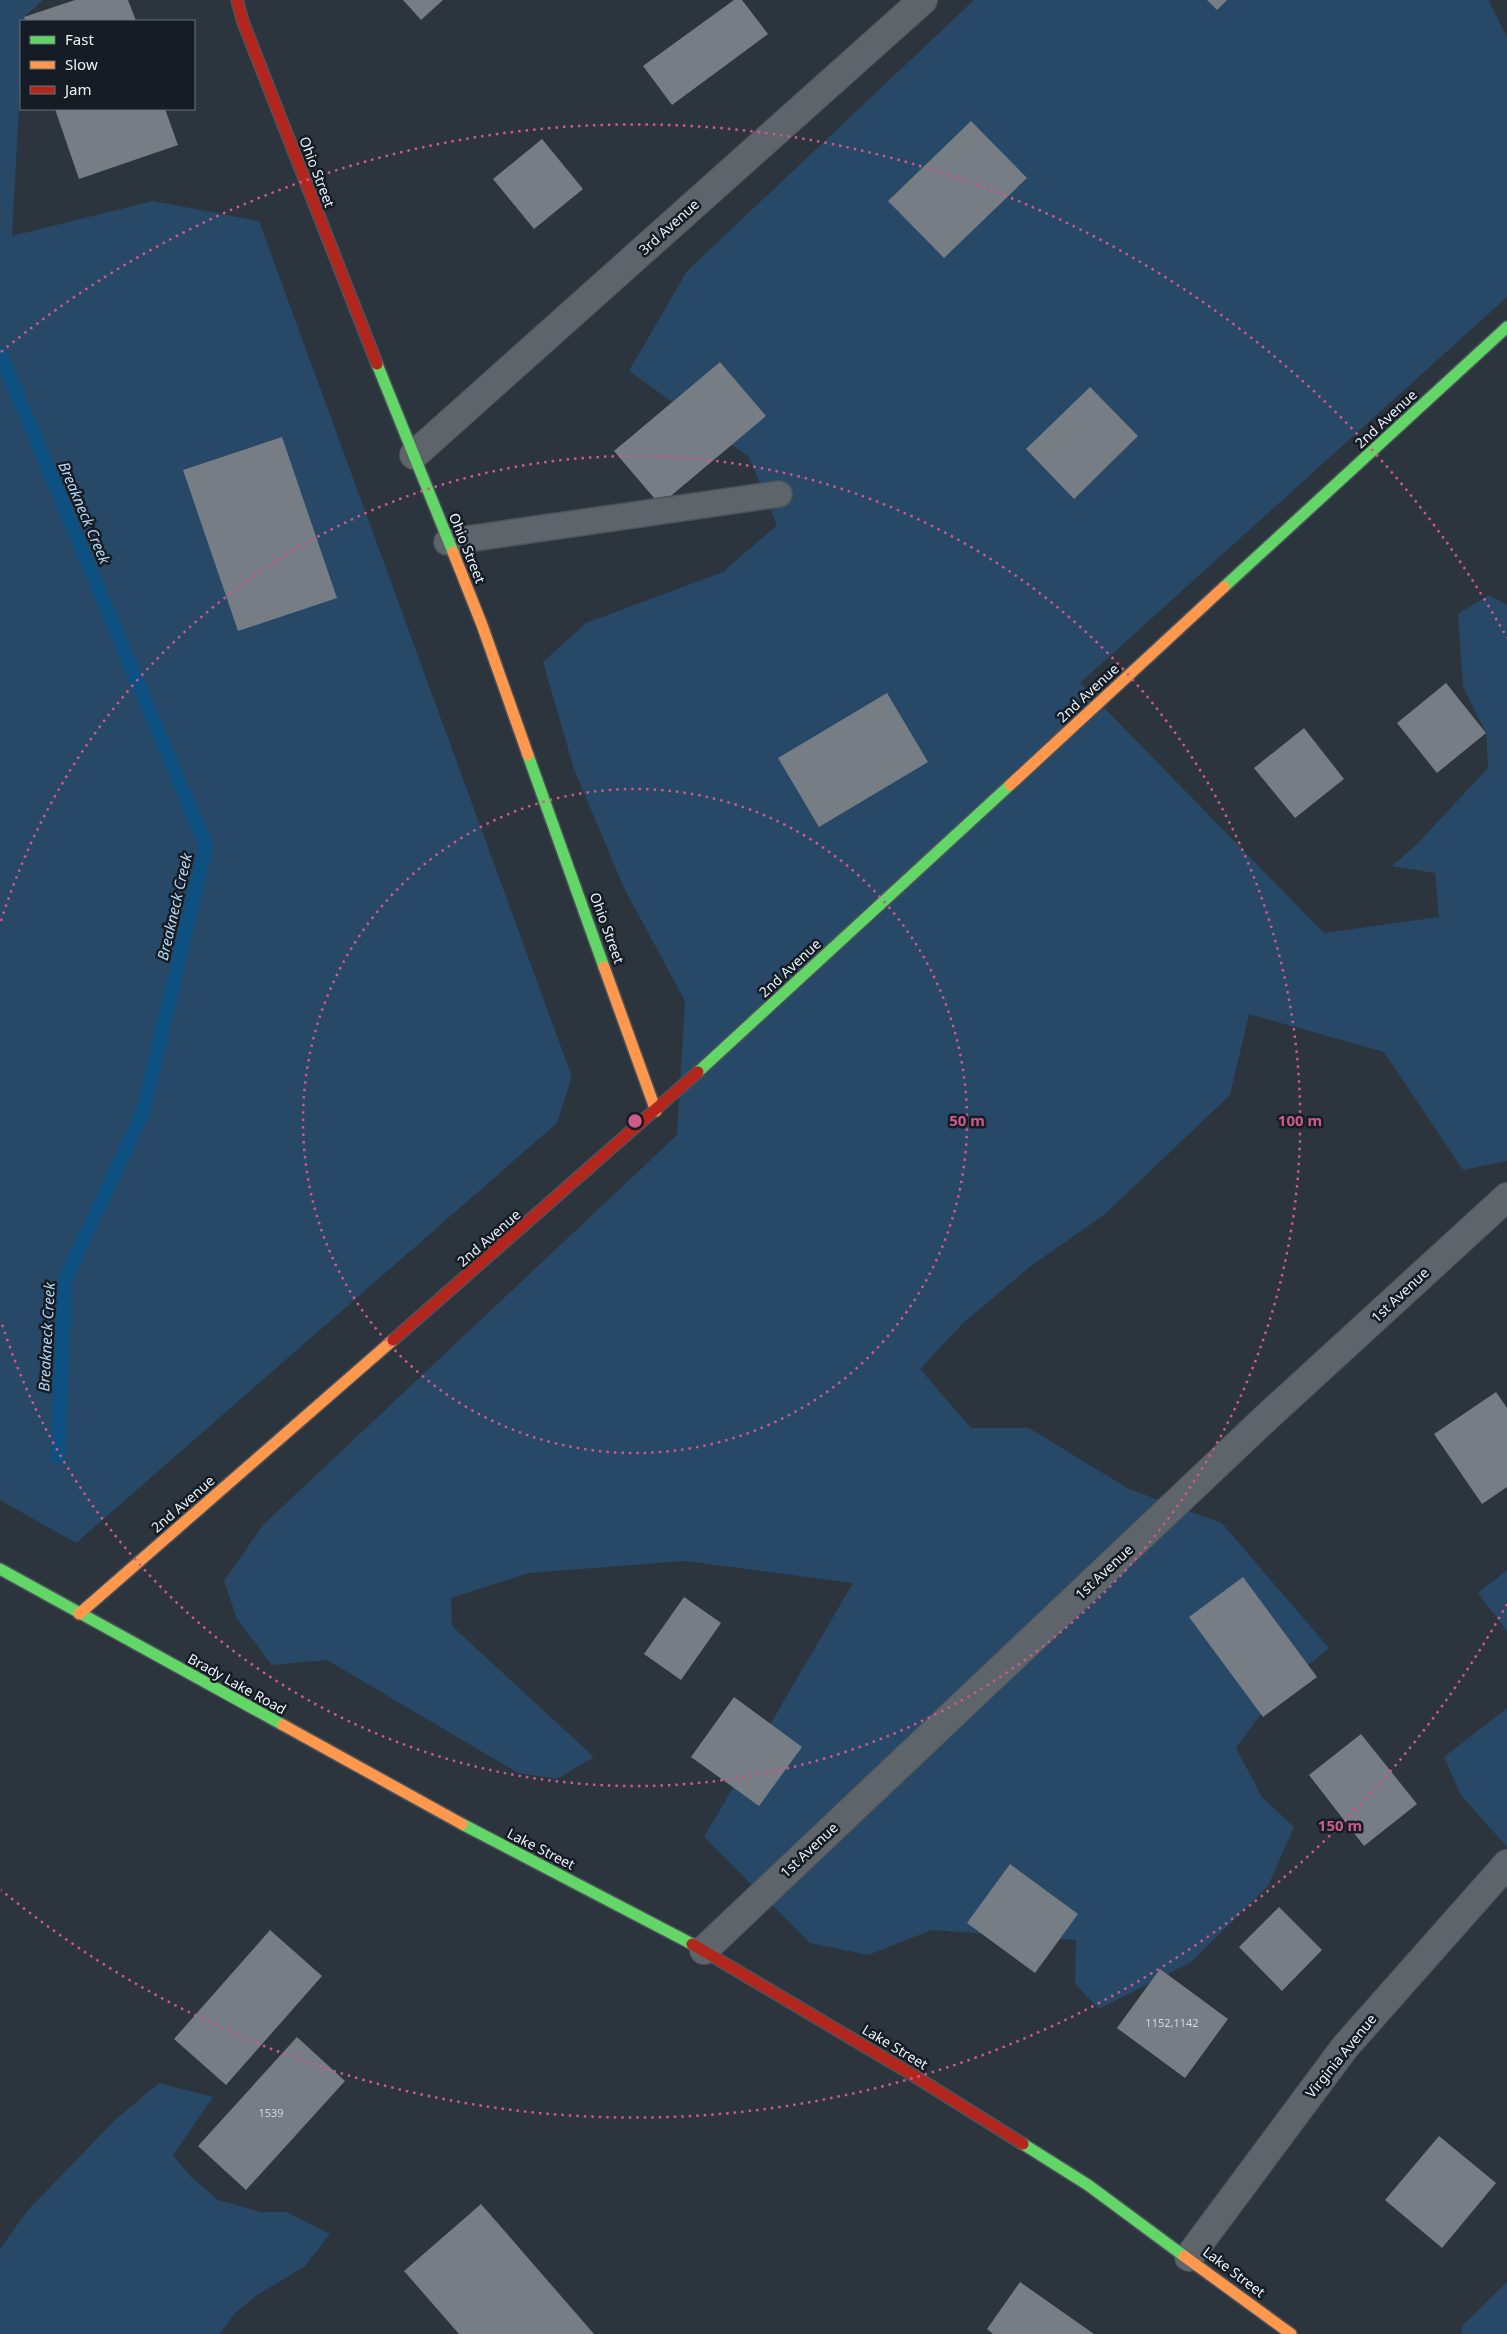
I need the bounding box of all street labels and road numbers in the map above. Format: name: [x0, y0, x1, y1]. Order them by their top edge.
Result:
street label: Ohio Street: [295, 134, 340, 210]
street label: 3rd Avenue: [634, 194, 703, 259]
street label: 2nd Avenue: [1351, 385, 1421, 452]
street label: Ohio Street: [445, 510, 490, 586]
street label: 2nd Avenue: [1053, 659, 1123, 726]
street label: Ohio Street: [586, 890, 629, 966]
street label: 2nd Avenue: [755, 934, 825, 1001]
street label: 2nd Avenue: [453, 1205, 524, 1270]
street label: 1st Avenue: [1367, 1263, 1433, 1326]
street label: 2nd Avenue: [147, 1471, 218, 1536]
street label: 1st Avenue: [1071, 1540, 1137, 1603]
street label: Brady Lake Road: [185, 1649, 290, 1718]
street label: 1st Avenue: [776, 1818, 842, 1881]
street label: Lake Street: [504, 1823, 578, 1874]
street label: Virginia Avenue: [1301, 2010, 1380, 2102]
street label: Lake Street: [859, 2020, 932, 2074]
street label: Lake Street: [1199, 2242, 1269, 2301]

